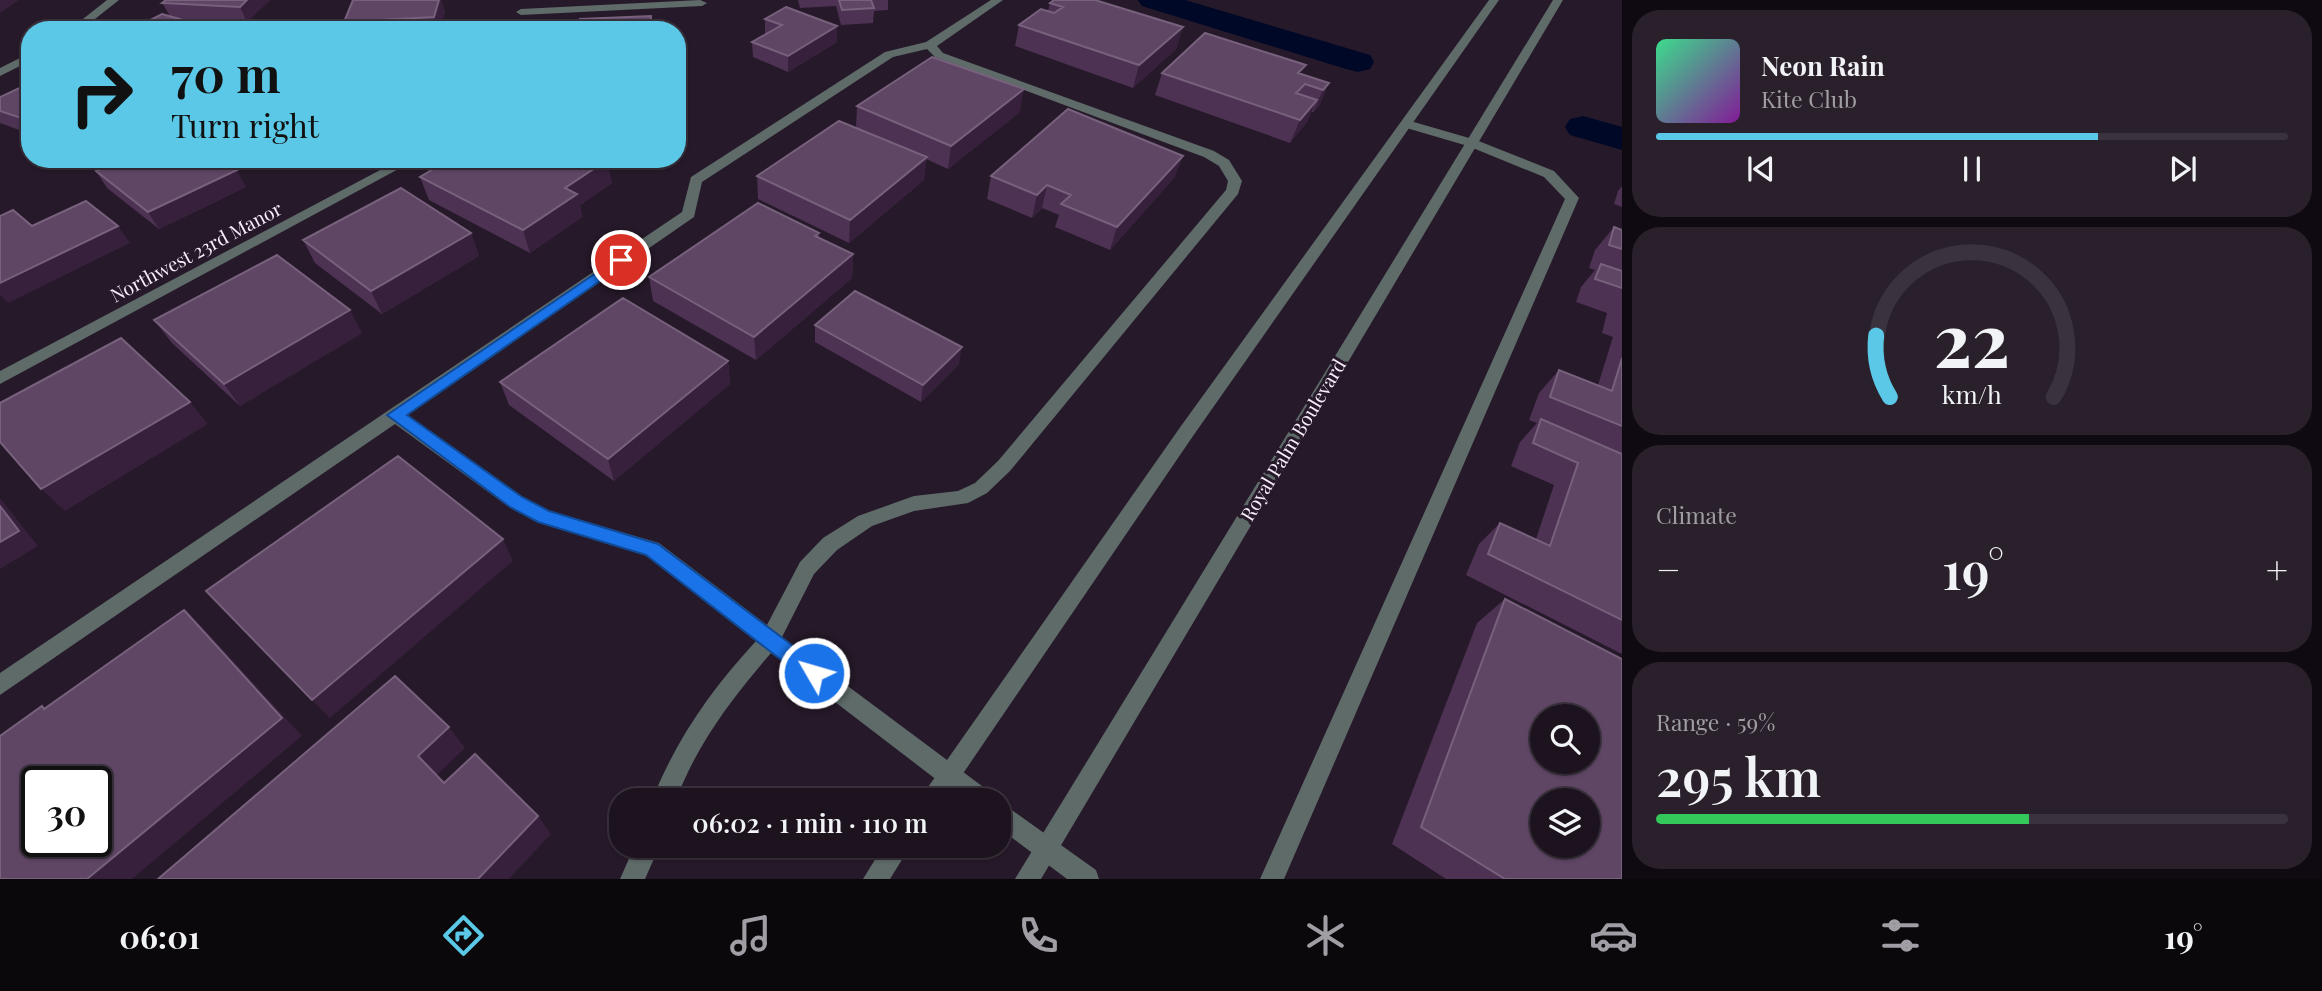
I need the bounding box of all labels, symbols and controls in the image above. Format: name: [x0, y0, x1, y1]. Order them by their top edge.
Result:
text: 70 m: [171, 40, 281, 105]
text: Neon Rain: [1761, 48, 1885, 83]
icon: right: [56, 49, 147, 140]
text: Kite Club: [1761, 83, 1857, 114]
text: Turn right: [171, 103, 319, 146]
icon: previous: [1742, 150, 1780, 188]
icon: pause: [1953, 150, 1991, 188]
icon: next: [2164, 150, 2202, 188]
street label: Northwest 23rd Manor: [105, 195, 286, 307]
pin: [591, 230, 651, 290]
icon: arrive: [602, 241, 640, 279]
text: 22: [1934, 288, 2010, 385]
street label: Royal Palm Boulevard: [1233, 354, 1351, 525]
text: km/h: [1942, 377, 2002, 410]
text: Climate: [1656, 499, 1737, 530]
text: 19°: [1942, 534, 2004, 603]
text: −: [1656, 543, 1681, 594]
text: +: [2266, 543, 2288, 594]
position arrow: [777, 636, 851, 710]
map controls: [1530, 704, 1600, 858]
button: search: [1530, 704, 1600, 774]
text: Range · 59%: [1656, 706, 1775, 737]
text: 295 km: [1656, 741, 1821, 810]
speed limit sign: 30: [21, 766, 112, 857]
button: layers: [1530, 788, 1600, 858]
text: 06:02 · 1 min · 110 m: [692, 805, 928, 840]
icon: directions: [439, 911, 488, 960]
icon: music: [726, 911, 775, 960]
icon: phone: [1014, 911, 1063, 960]
icon: climate: [1301, 911, 1350, 960]
icon: car: [1589, 911, 1638, 960]
icon: filters: [1876, 911, 1925, 960]
text: 06:01: [119, 914, 200, 957]
text: 19°: [2164, 914, 2203, 957]

